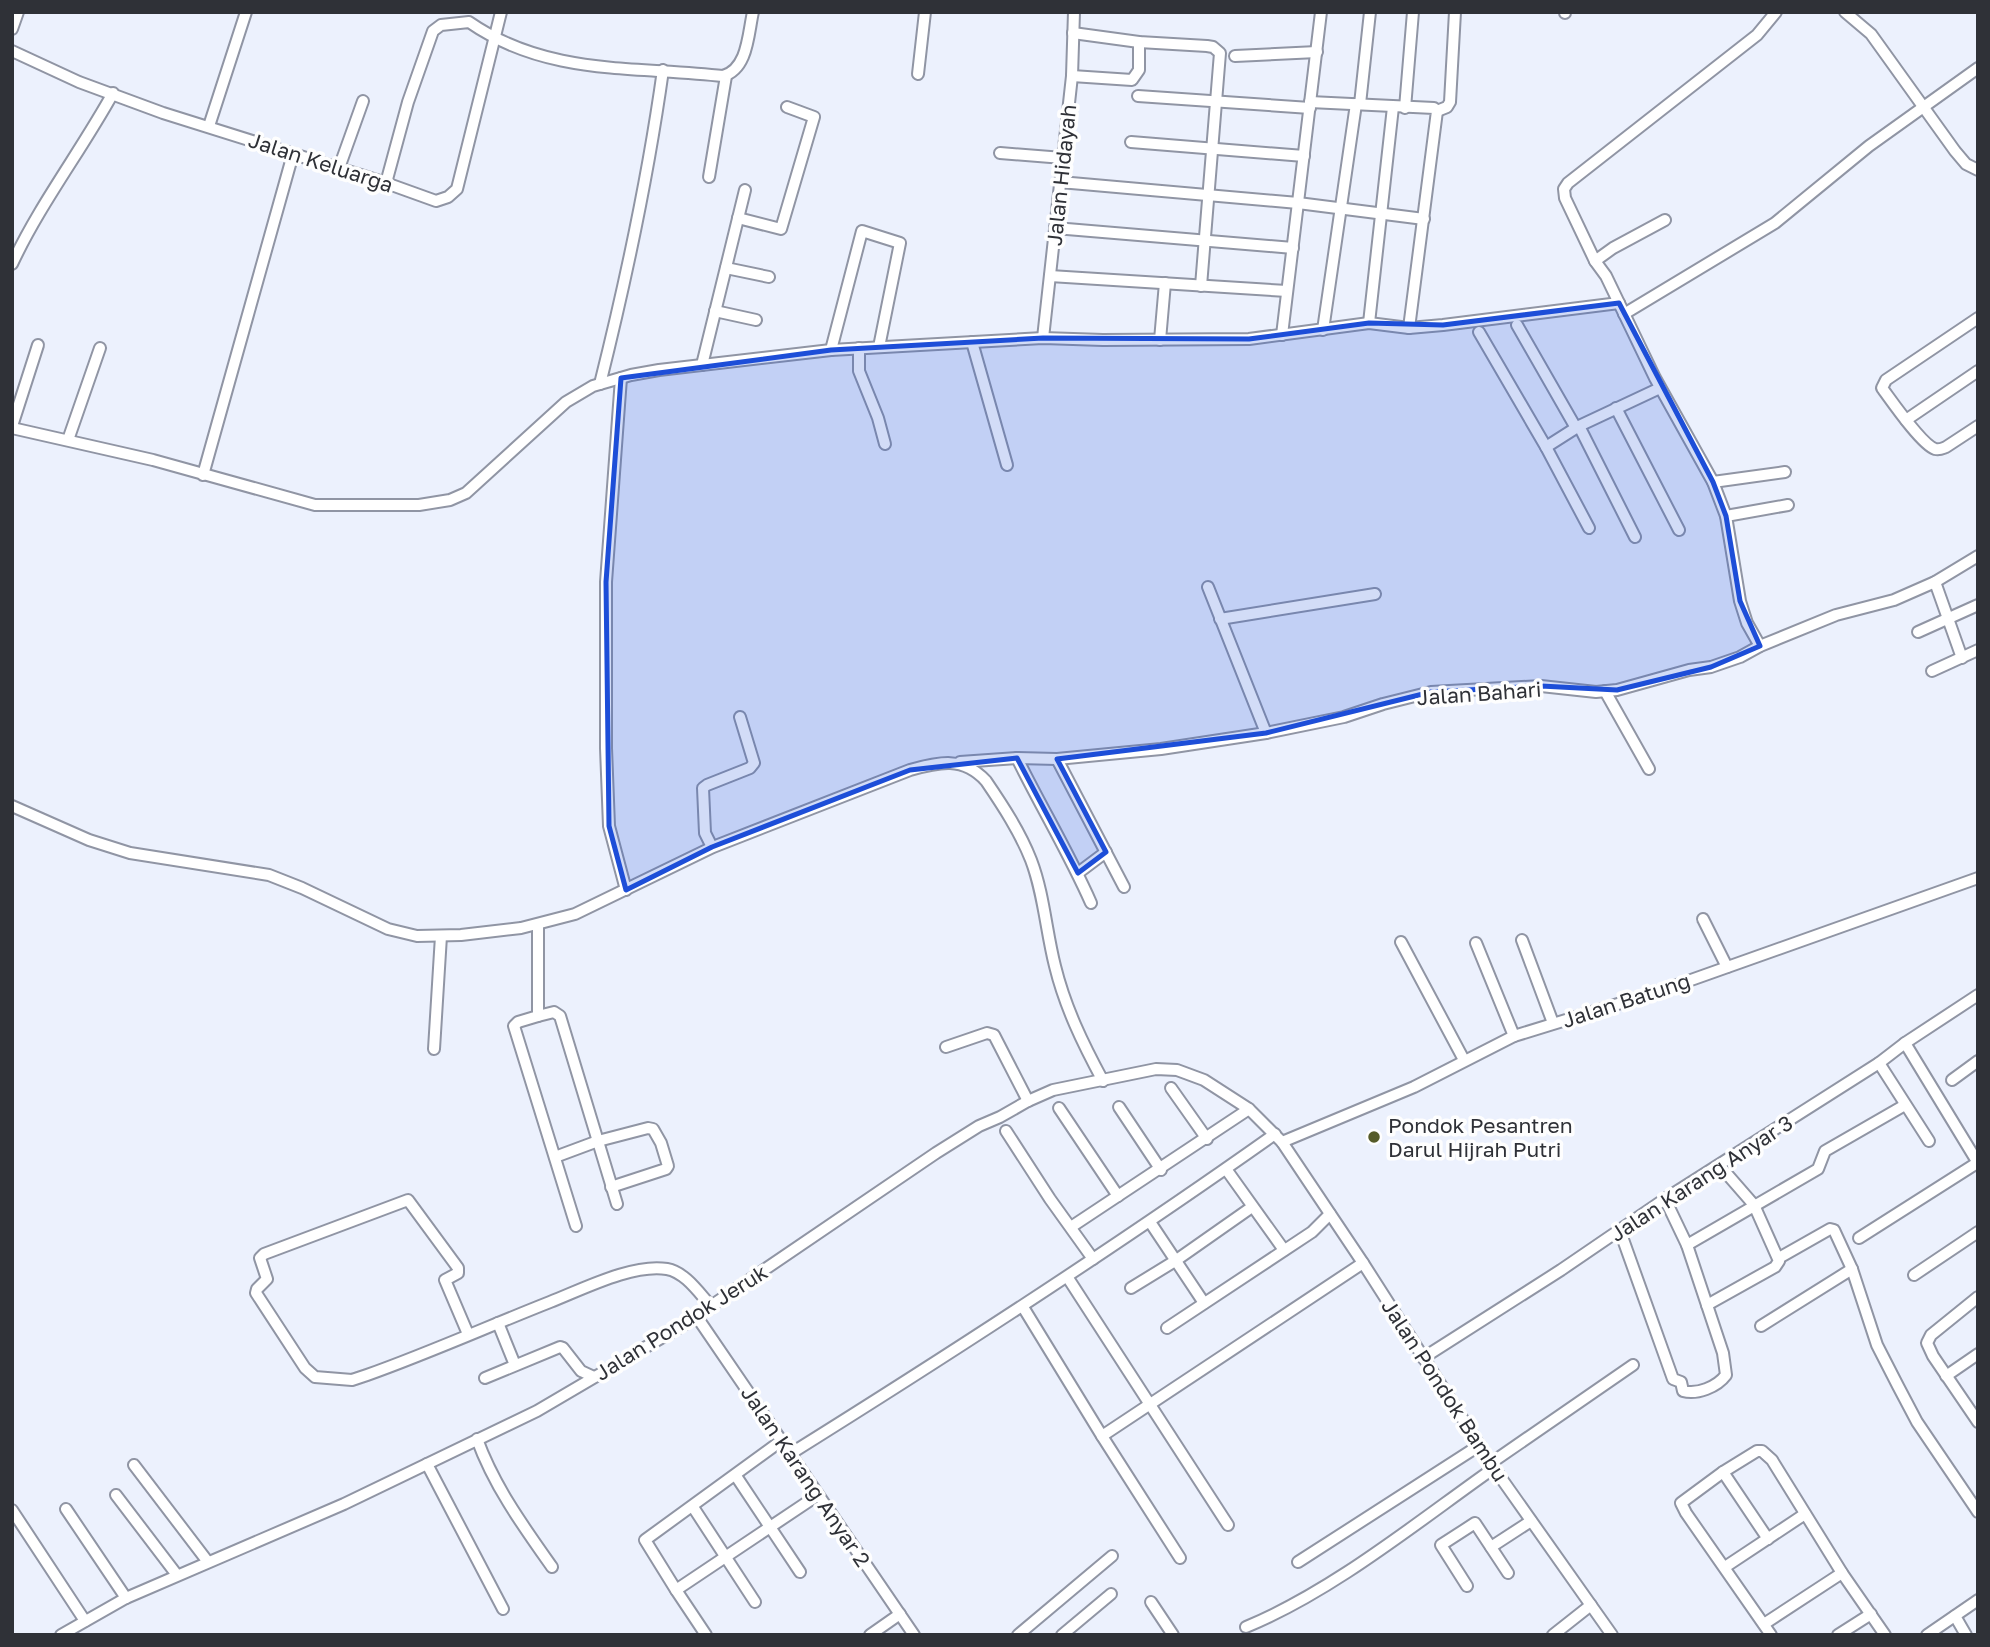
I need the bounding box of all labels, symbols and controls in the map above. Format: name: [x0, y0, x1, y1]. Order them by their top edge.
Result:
street label: Jalan Hidayah: [1041, 103, 1081, 247]
street label: Jalan Keluarga: [245, 126, 397, 198]
street label: Jalan Bahari: [1416, 676, 1542, 710]
street label: Jalan Batung: [1559, 967, 1693, 1033]
street label: Jalan Karang Anyar 3: [1605, 1109, 1797, 1247]
place label: Pondok Pesantren Darul Hijrah Putri: [1388, 1112, 1573, 1162]
marker: Pondok Pesantren Darul Hijrah Putri: [1366, 1129, 1382, 1145]
street label: Jalan Pondok Jeruk: [590, 1258, 772, 1386]
street label: Jalan Pondok Bambu: [1376, 1294, 1514, 1486]
street label: Jalan Karang Anyar 2: [736, 1381, 876, 1571]

